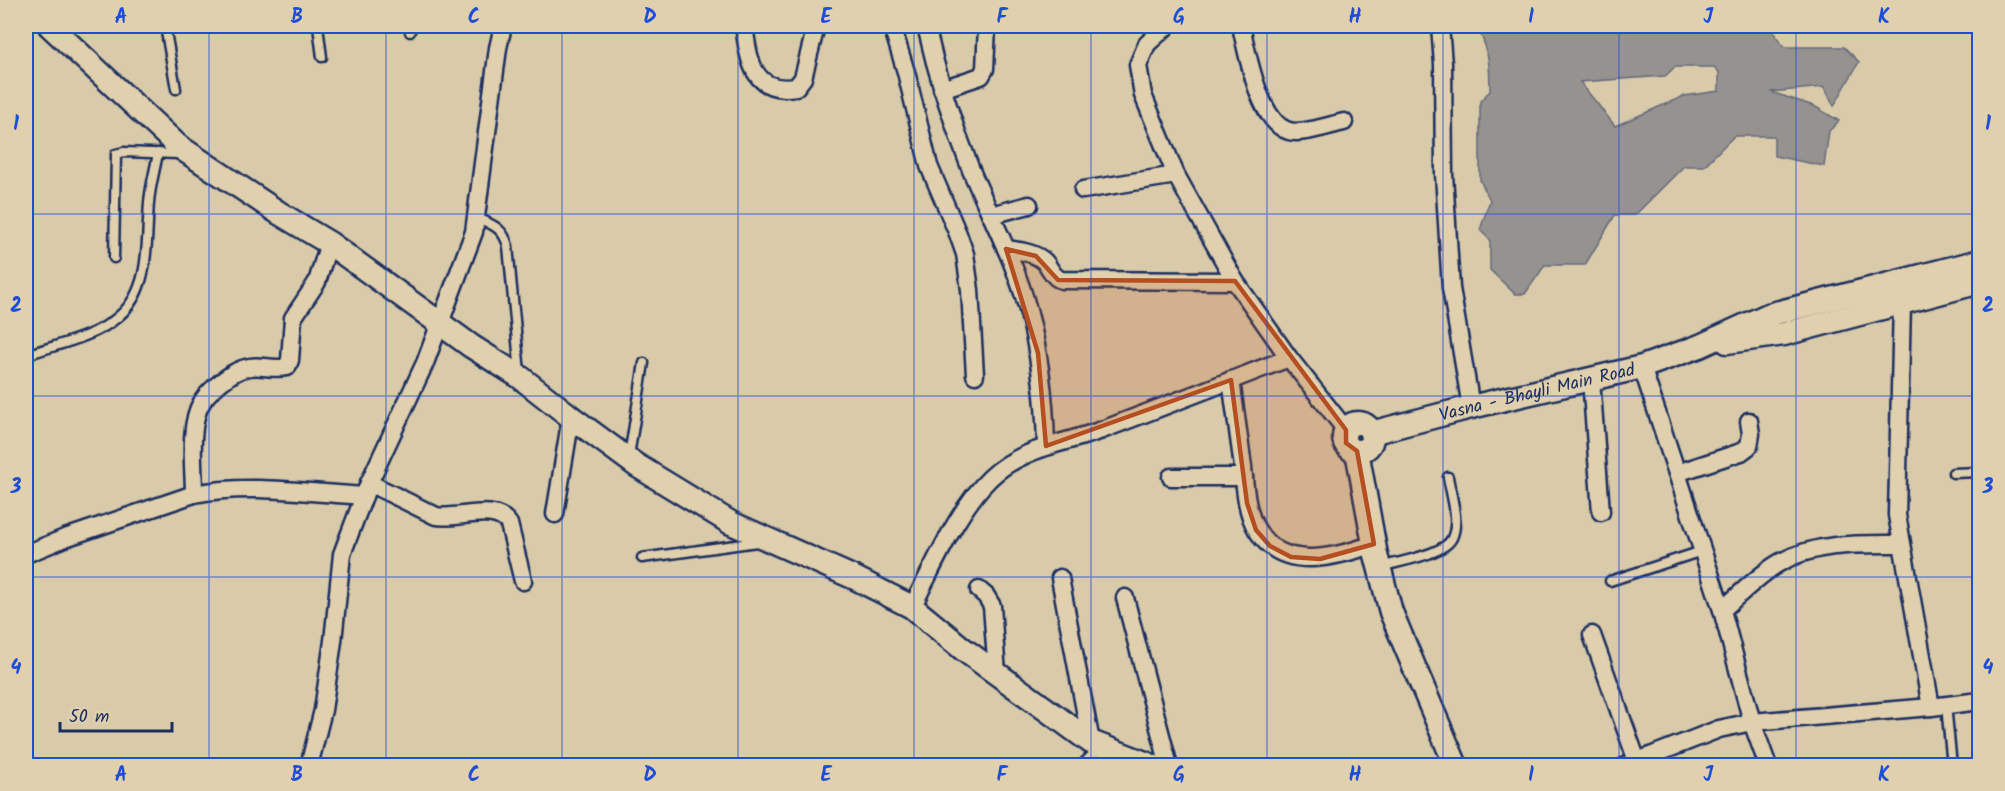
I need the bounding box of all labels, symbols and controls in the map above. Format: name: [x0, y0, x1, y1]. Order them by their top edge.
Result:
text: A: [115, 2, 127, 34]
text: B: [291, 2, 303, 34]
text: C: [468, 2, 480, 34]
text: D: [643, 2, 657, 34]
text: E: [820, 2, 832, 34]
text: F: [997, 2, 1009, 34]
text: G: [1173, 2, 1185, 34]
text: H: [1348, 2, 1362, 34]
text: I: [1528, 2, 1534, 34]
text: J: [1703, 2, 1714, 34]
text: K: [1878, 2, 1890, 34]
text: 1: [13, 109, 19, 141]
text: 1: [1985, 109, 1991, 141]
text: 2: [10, 291, 22, 323]
text: 2: [1982, 291, 1994, 323]
street label: Vasna - Bhayli Main Road: [1436, 356, 1639, 431]
text: 3: [10, 472, 22, 504]
text: 3: [1982, 472, 1994, 504]
text: 4: [11, 653, 22, 685]
text: 4: [1983, 653, 1994, 685]
scale bar: [60, 695, 172, 733]
text: 50 m: [69, 703, 109, 732]
text: A: [115, 760, 127, 791]
text: B: [291, 760, 303, 791]
text: C: [468, 760, 480, 791]
text: D: [643, 760, 657, 791]
text: E: [820, 760, 832, 791]
text: F: [997, 760, 1009, 791]
text: G: [1173, 760, 1185, 791]
text: H: [1348, 760, 1362, 791]
text: I: [1528, 760, 1534, 791]
text: J: [1703, 760, 1714, 791]
text: K: [1878, 760, 1890, 791]

